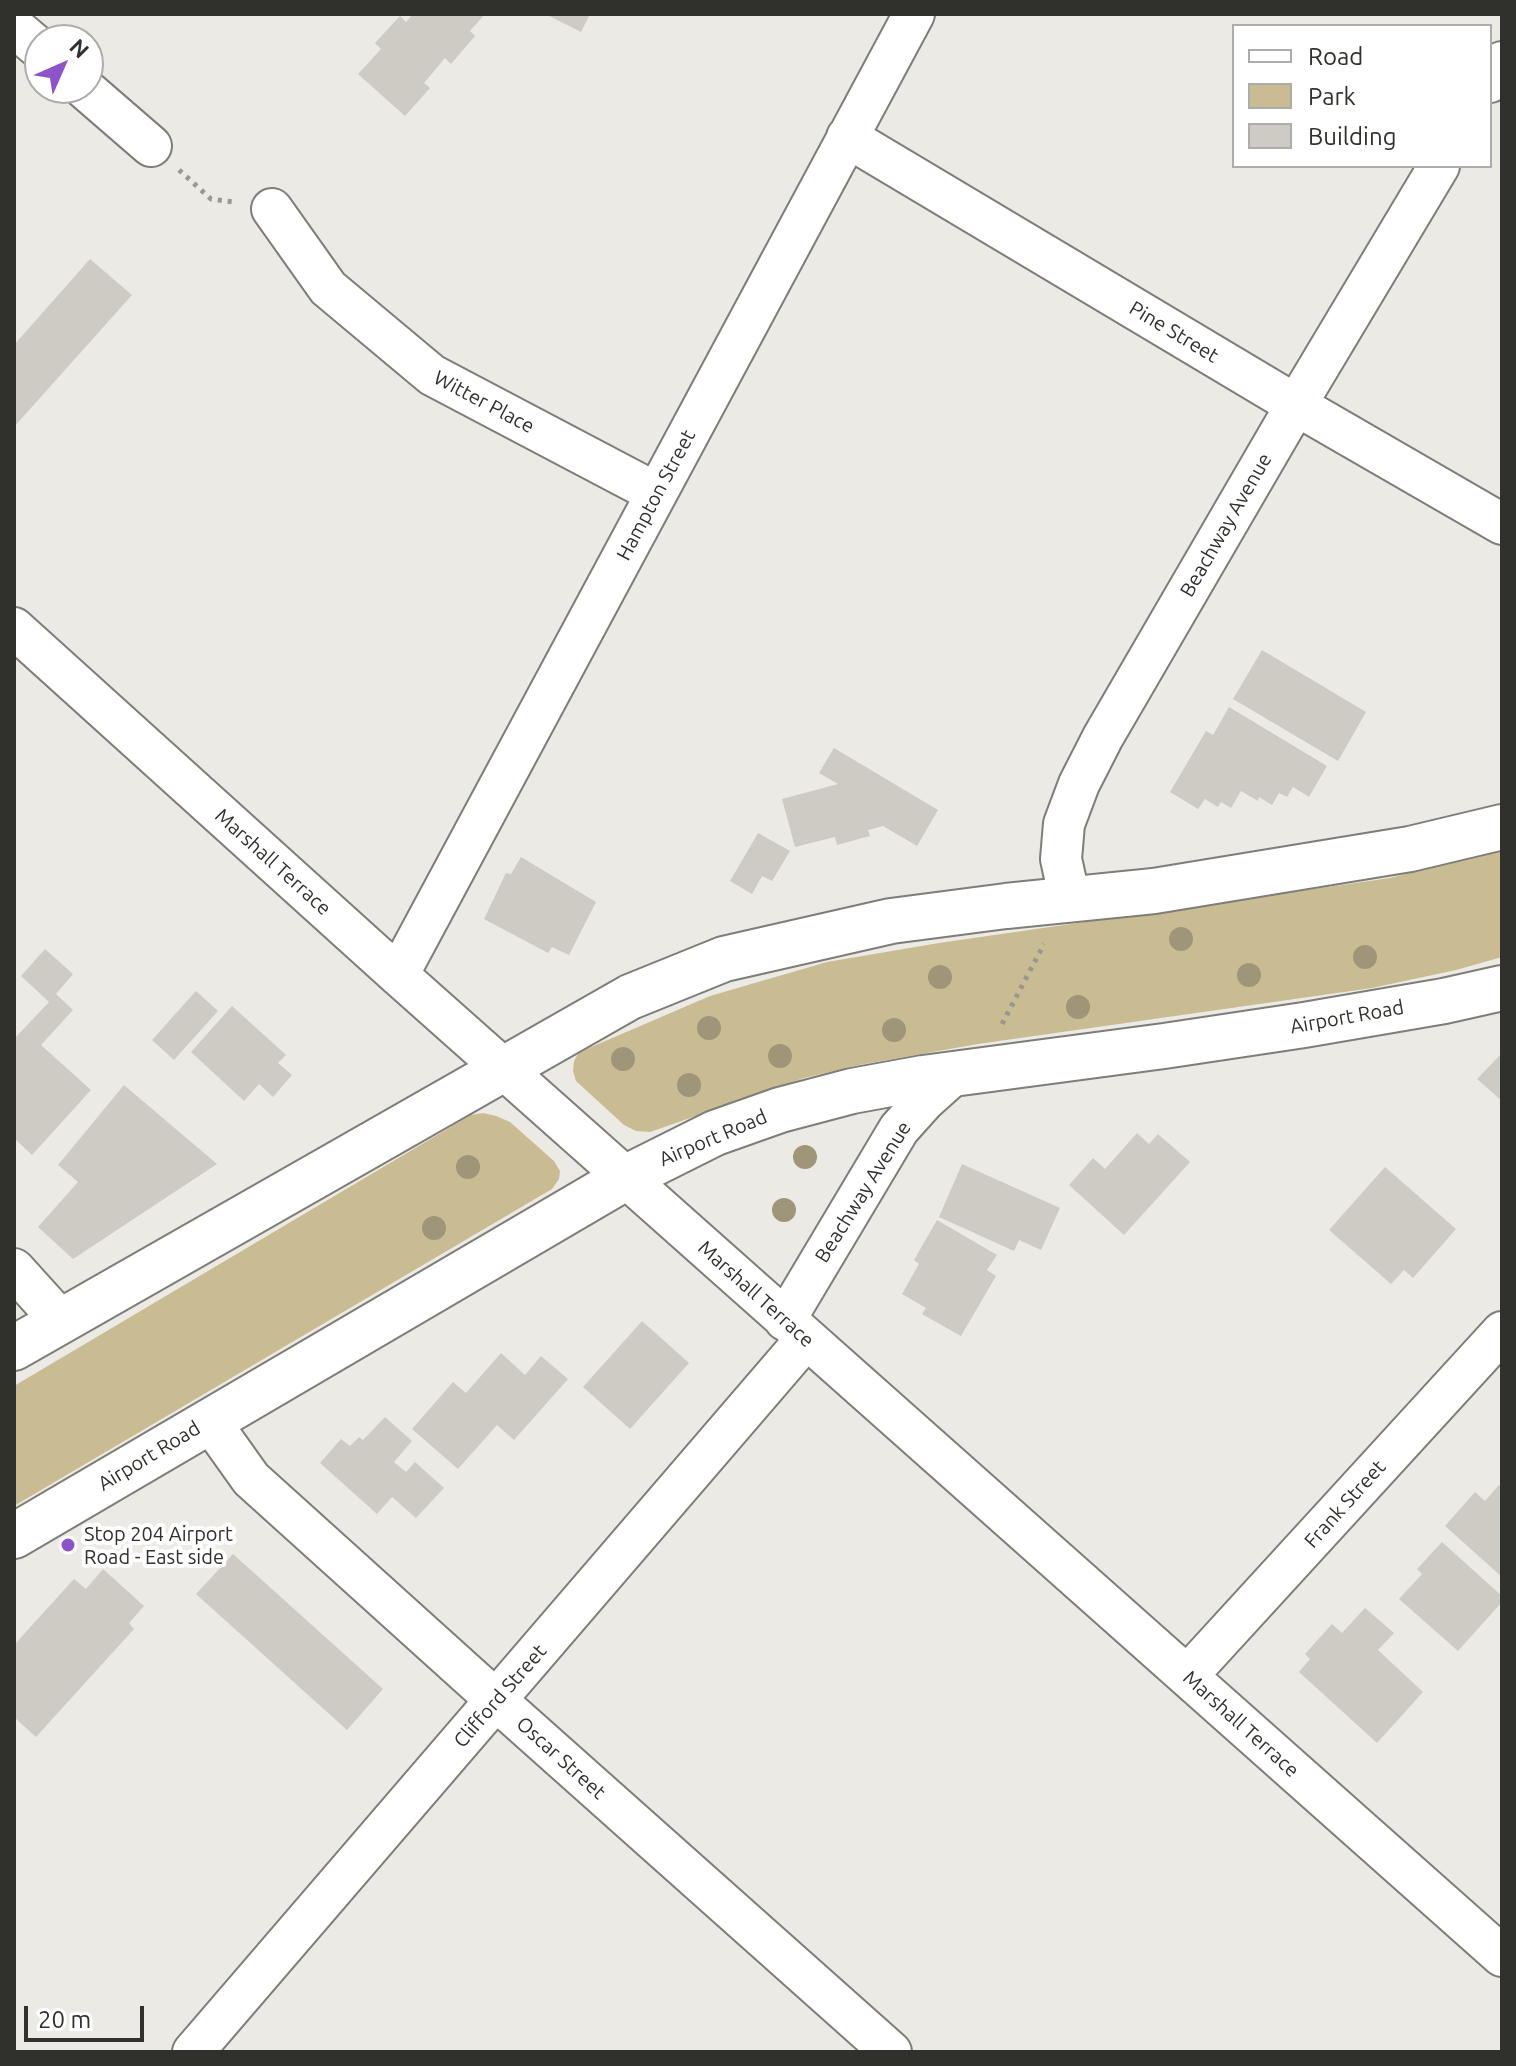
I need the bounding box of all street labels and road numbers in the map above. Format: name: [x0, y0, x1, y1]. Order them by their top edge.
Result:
street label: Pine Street: [1125, 296, 1223, 368]
street label: Witter Place: [430, 365, 538, 439]
street label: Hampton Street: [611, 426, 701, 564]
street label: Beachway Avenue: [1175, 449, 1277, 601]
street label: Marshall Terrace: [210, 804, 336, 920]
street label: Airport Road: [1288, 995, 1406, 1039]
street label: Airport Road: [655, 1104, 771, 1172]
street label: Beachway Avenue: [810, 1117, 916, 1267]
street label: Marshall Terrace: [693, 1236, 819, 1352]
street label: Airport Road: [94, 1416, 204, 1496]
street label: Frank Street: [1299, 1455, 1391, 1553]
street label: Clifford Street: [449, 1639, 551, 1753]
street label: Marshall Terrace: [1178, 1666, 1304, 1782]
street label: Oscar Street: [511, 1712, 611, 1804]

